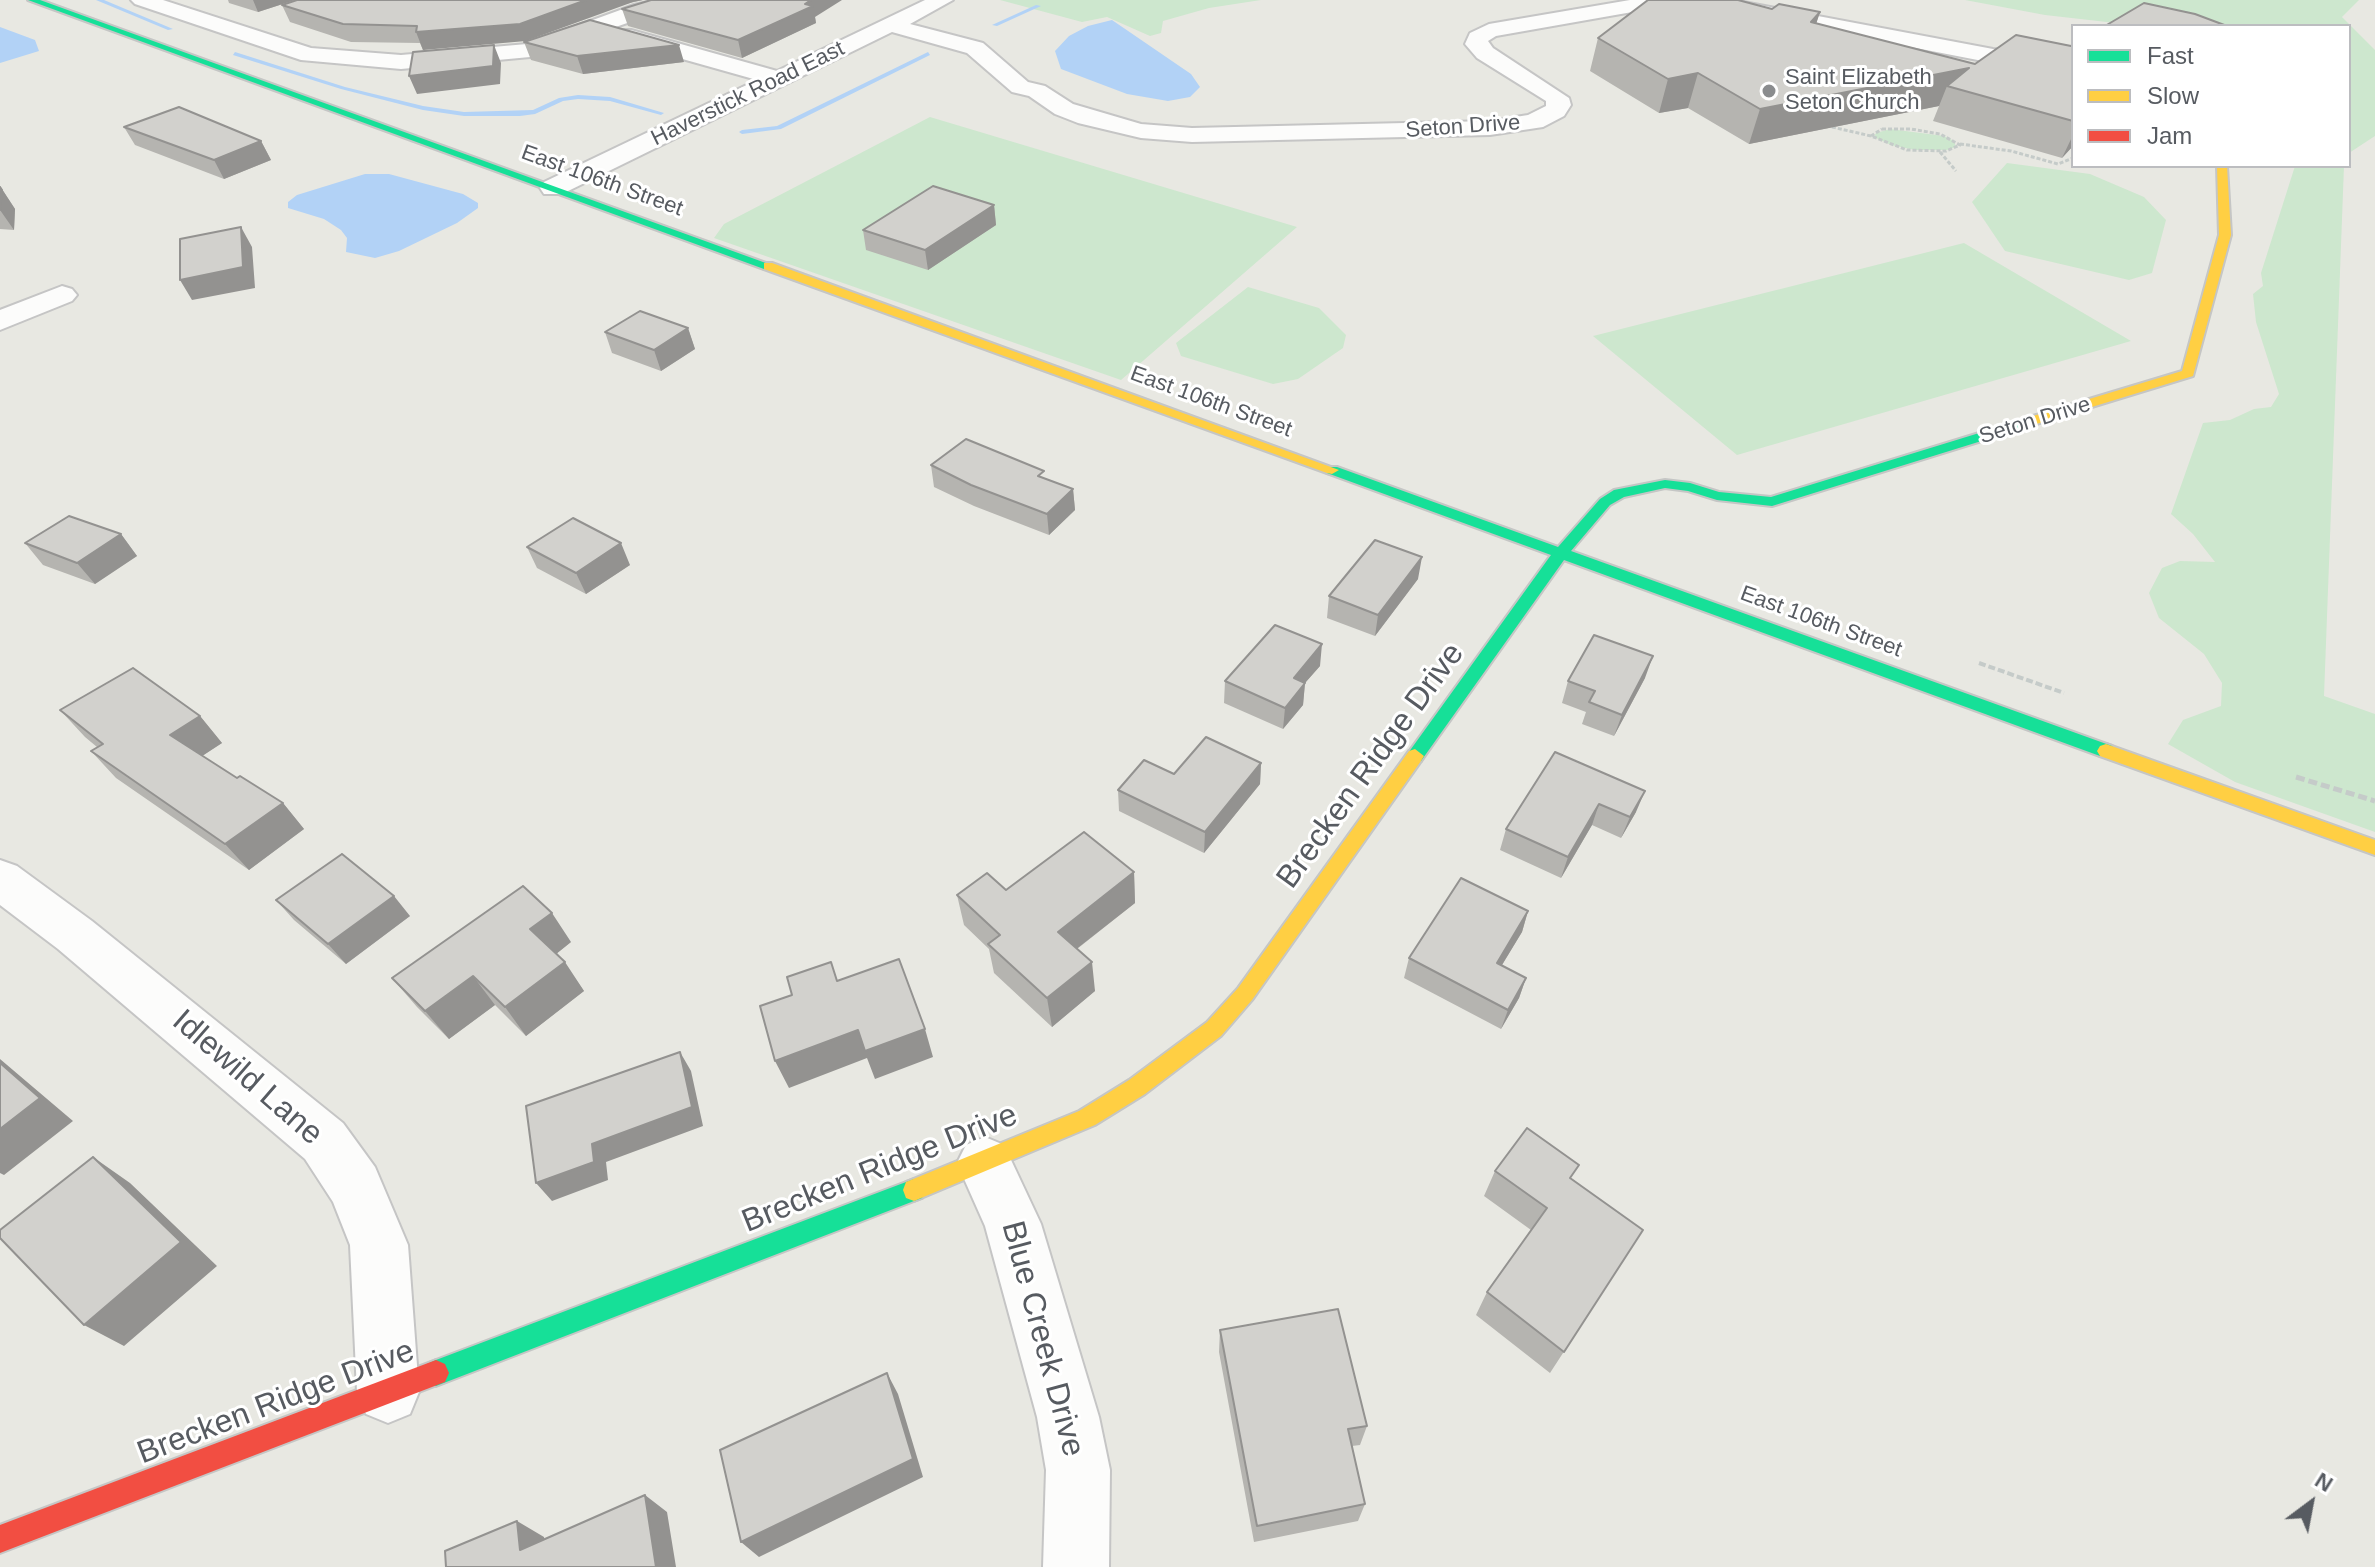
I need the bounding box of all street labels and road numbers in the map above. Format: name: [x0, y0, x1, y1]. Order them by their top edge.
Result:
street label: Haverstick Road East: [647, 36, 849, 152]
street label: Seton Drive: [1405, 110, 1521, 144]
street label: East 106th Street: [518, 140, 686, 222]
street label: East 106th Street: [1127, 361, 1295, 443]
street label: Seton Drive: [1976, 392, 2094, 450]
street label: East 106th Street: [1737, 581, 1905, 663]
street label: Brecken Ridge Drive: [1269, 636, 1473, 896]
street label: Idlewild Lane: [164, 1002, 330, 1154]
street label: Brecken Ridge Drive: [737, 1096, 1023, 1242]
street label: Blue Creek Drive: [992, 1217, 1092, 1461]
street label: Brecken Ridge Drive: [132, 1332, 420, 1474]

